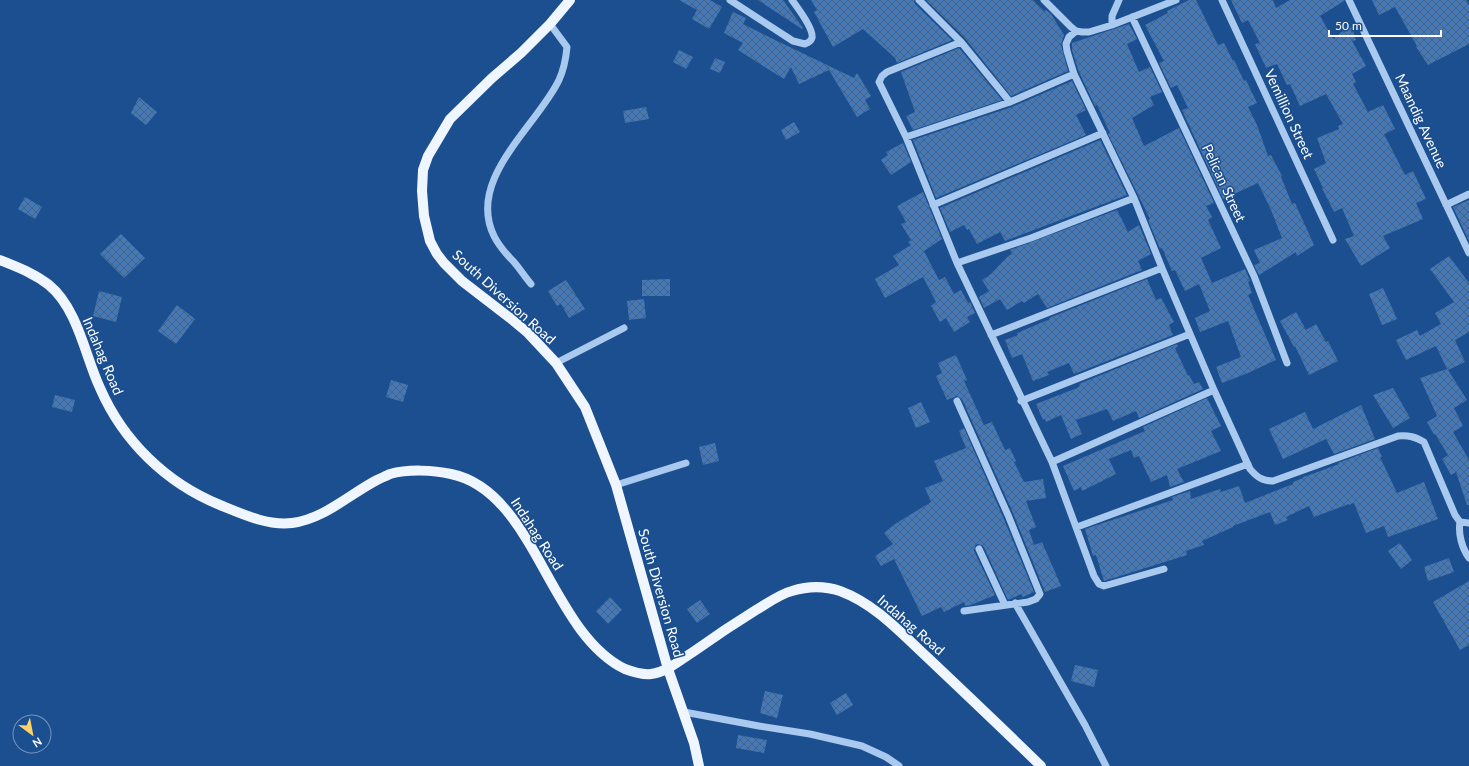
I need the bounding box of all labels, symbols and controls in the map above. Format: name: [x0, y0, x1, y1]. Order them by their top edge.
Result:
scale bar: [1329, 12, 1441, 38]
text: 50 m: [1335, 18, 1362, 33]
street label: Vemillion Street: [1261, 66, 1318, 161]
street label: Maandig Avenue: [1392, 71, 1451, 171]
street label: Pelican Street: [1199, 141, 1250, 224]
street label: South Diversion Road: [449, 246, 559, 347]
street label: Indahag Road: [79, 314, 128, 397]
street label: Indahag Road: [508, 494, 567, 573]
street label: South Diversion Road: [635, 527, 688, 659]
street label: Indahag Road: [874, 591, 948, 658]
north arrow: [12, 714, 52, 754]
text: N: [31, 735, 45, 751]

